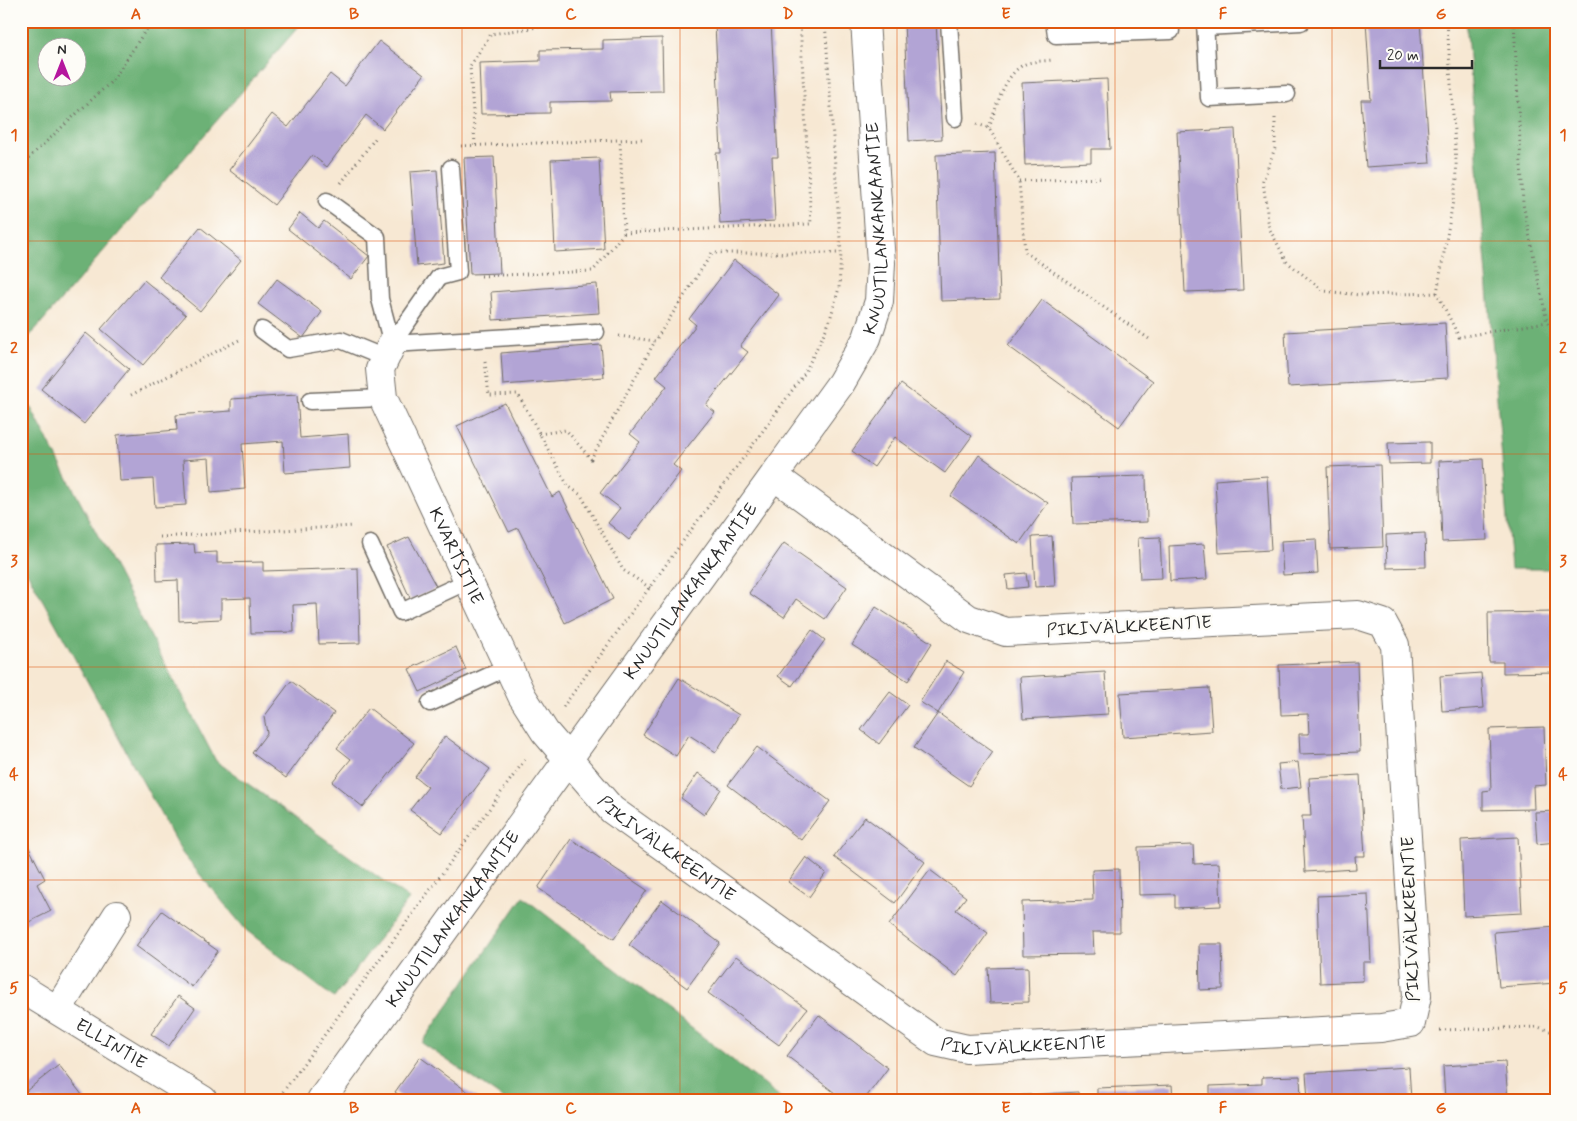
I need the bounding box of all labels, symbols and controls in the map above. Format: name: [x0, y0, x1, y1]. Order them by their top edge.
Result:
text: A: [131, 4, 141, 25]
text: B: [349, 4, 359, 25]
text: C: [565, 4, 577, 25]
text: D: [782, 4, 794, 25]
text: E: [1001, 4, 1011, 25]
text: F: [1219, 4, 1228, 25]
text: G: [1436, 4, 1447, 25]
north arrow: [38, 38, 88, 88]
scale bar: [1380, 38, 1472, 70]
text: N: [57, 41, 67, 59]
text: 20 m: [1387, 46, 1419, 66]
street label: KNUUTILANKANKAANTIE: [858, 121, 894, 338]
text: 1: [10, 125, 18, 146]
text: 1: [1559, 125, 1567, 146]
text: 2: [10, 338, 18, 359]
text: 2: [1559, 338, 1567, 359]
street label: KNUUTILANKANKAANTIE: [619, 498, 763, 685]
street label: KVARTSITIE: [423, 504, 489, 609]
text: 3: [10, 551, 18, 572]
text: 3: [1559, 551, 1567, 572]
street label: PIKIVÄLKKEENTIE: [1046, 611, 1212, 643]
text: 4: [9, 764, 19, 785]
text: 4: [1558, 764, 1568, 785]
street label: PIKIVÄLKKEENTIE: [592, 791, 740, 908]
street label: KNUUTILANKANKAANTIE: [381, 826, 526, 1013]
street label: PIKIVÄLKKEENTIE: [1396, 836, 1426, 1002]
text: 5: [9, 978, 19, 999]
text: 5: [1558, 978, 1568, 999]
street label: ELLINTIE: [71, 1013, 151, 1075]
street label: PIKIVÄLKKEENTIE: [939, 1031, 1107, 1062]
text: A: [131, 1098, 141, 1119]
text: B: [349, 1098, 359, 1119]
text: C: [565, 1098, 577, 1119]
text: D: [782, 1098, 794, 1119]
text: E: [1001, 1098, 1011, 1119]
text: F: [1219, 1098, 1228, 1119]
text: G: [1436, 1098, 1447, 1119]

